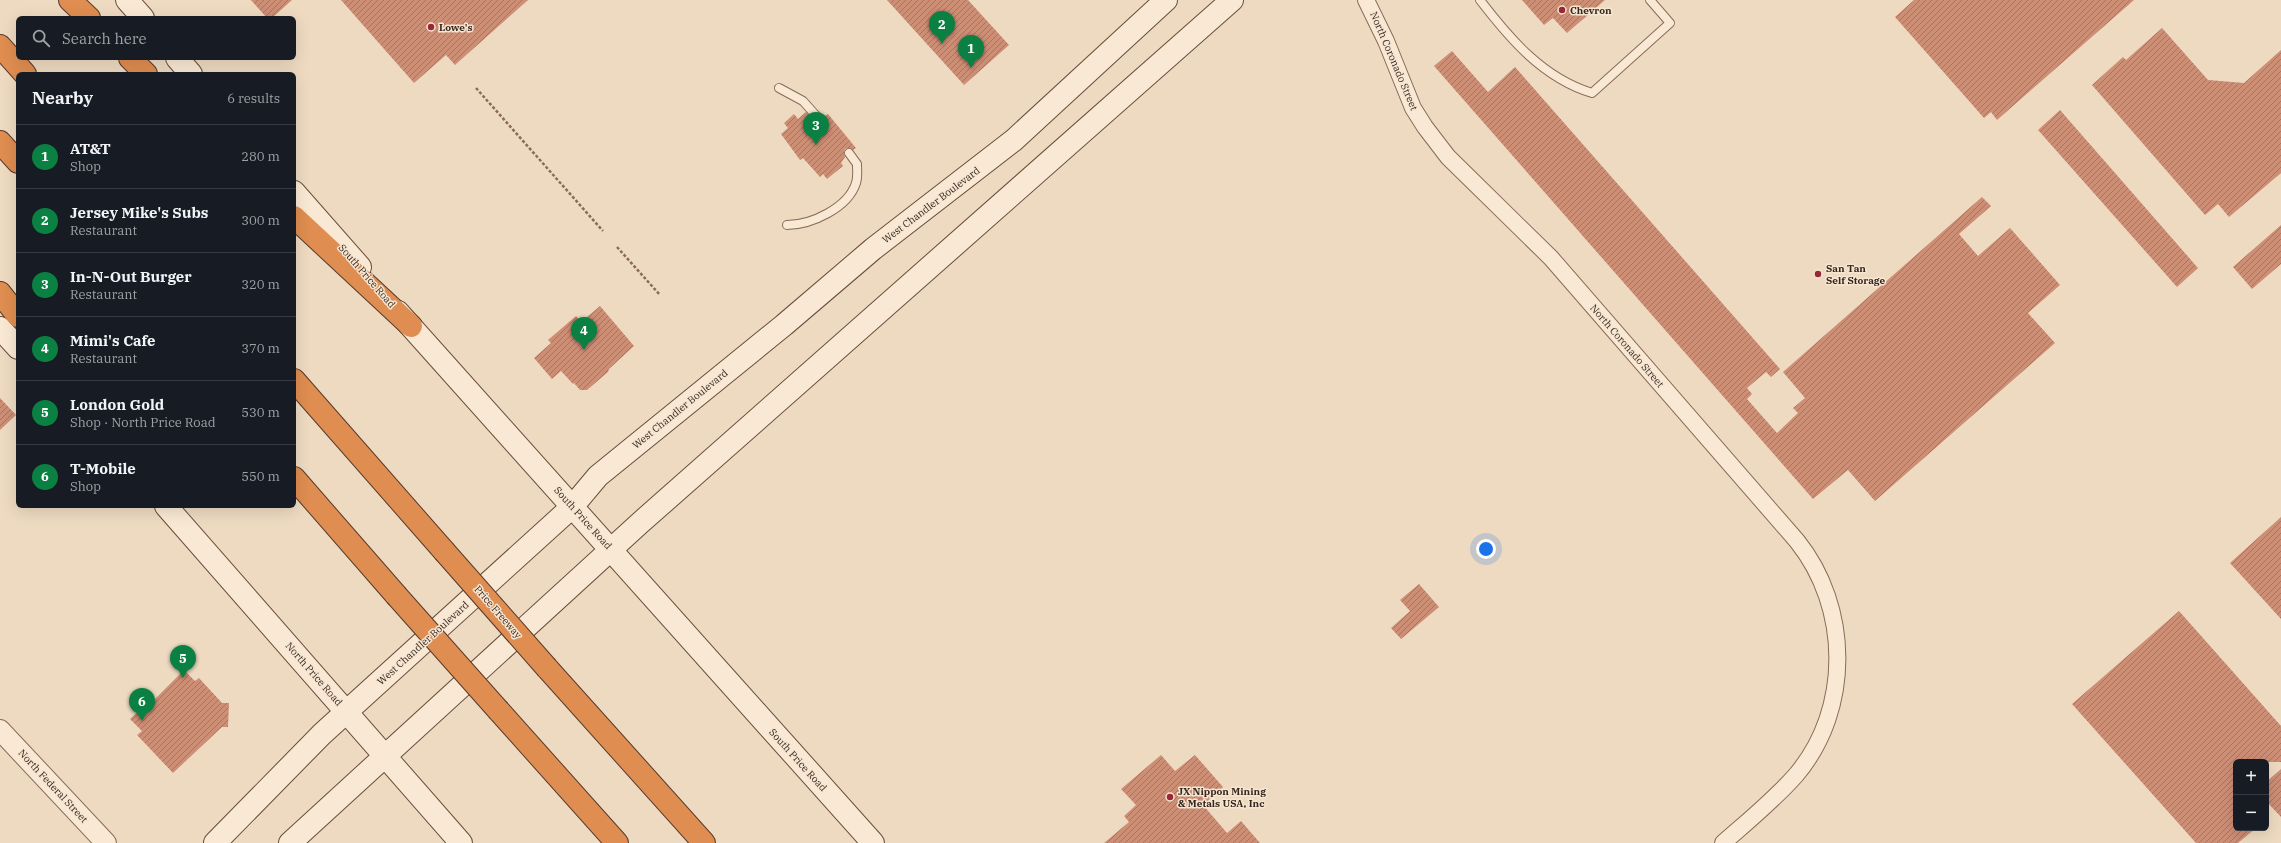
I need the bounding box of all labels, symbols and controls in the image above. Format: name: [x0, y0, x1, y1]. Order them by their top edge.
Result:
place label: Chevron: [1570, 4, 1612, 17]
marker: Chevron: [1557, 5, 1567, 15]
street label: North Coronado Street: [1367, 10, 1421, 113]
pin: 2: [929, 11, 955, 44]
search box: [16, 16, 296, 60]
place label: Lowe's: [439, 21, 472, 34]
marker: Lowe's: [426, 22, 436, 32]
icon: search: [30, 27, 52, 49]
text: Search here: [62, 29, 147, 48]
pin: 1: [958, 35, 984, 68]
text: Nearby: [32, 87, 93, 109]
text: 6 results: [227, 90, 280, 107]
pin: 3: [803, 112, 829, 145]
text: AT&T: [70, 139, 111, 158]
text: 1: [41, 148, 49, 165]
text: 280 m: [241, 148, 280, 165]
text: Shop: [70, 158, 101, 175]
street label: West Chandler Boulevard: [880, 164, 982, 246]
text: Jersey Mike's Subs: [70, 203, 208, 222]
text: 2: [41, 212, 49, 229]
text: 300 m: [241, 212, 280, 229]
text: Restaurant: [70, 222, 137, 239]
street label: South Price Road: [336, 242, 398, 310]
place label: San Tan Self Storage: [1826, 262, 1885, 287]
text: In-N-Out Burger: [70, 267, 192, 286]
marker: San Tan Self Storage: [1813, 269, 1823, 279]
text: 3: [41, 276, 49, 293]
text: 320 m: [241, 276, 280, 293]
text: Restaurant: [70, 286, 137, 303]
street label: North Coronado Street: [1587, 302, 1667, 391]
pin: 4: [571, 317, 597, 350]
text: Mimi's Cafe: [70, 331, 155, 350]
text: 4: [41, 340, 49, 357]
text: 370 m: [241, 340, 280, 357]
text: Restaurant: [70, 350, 137, 367]
street label: West Chandler Boulevard: [630, 366, 730, 452]
text: London Gold: [70, 395, 164, 414]
text: 5: [41, 404, 49, 421]
text: 530 m: [241, 404, 280, 421]
text: Shop · North Price Road: [70, 414, 216, 431]
text: T-Mobile: [70, 459, 136, 478]
text: 6: [41, 468, 49, 485]
text: 550 m: [241, 468, 280, 485]
text: Shop: [70, 478, 101, 495]
street label: South Price Road: [551, 484, 615, 552]
your location: [1476, 539, 1496, 559]
street label: Price Freeway: [471, 583, 525, 642]
street label: West Chandler Boulevard: [374, 598, 472, 688]
street label: North Price Road: [283, 639, 345, 709]
pin: 5: [170, 645, 196, 678]
pin: 6: [129, 688, 155, 721]
street label: South Price Road: [766, 726, 830, 794]
street label: North Federal Street: [15, 746, 91, 826]
map controls: [2233, 759, 2269, 831]
button: +: [2233, 759, 2269, 795]
place label: JX Nippon Mining & Metals USA, Inc: [1178, 785, 1266, 810]
marker: JX Nippon Mining & Metals USA, Inc: [1165, 792, 1175, 802]
button: −: [2233, 795, 2269, 831]

